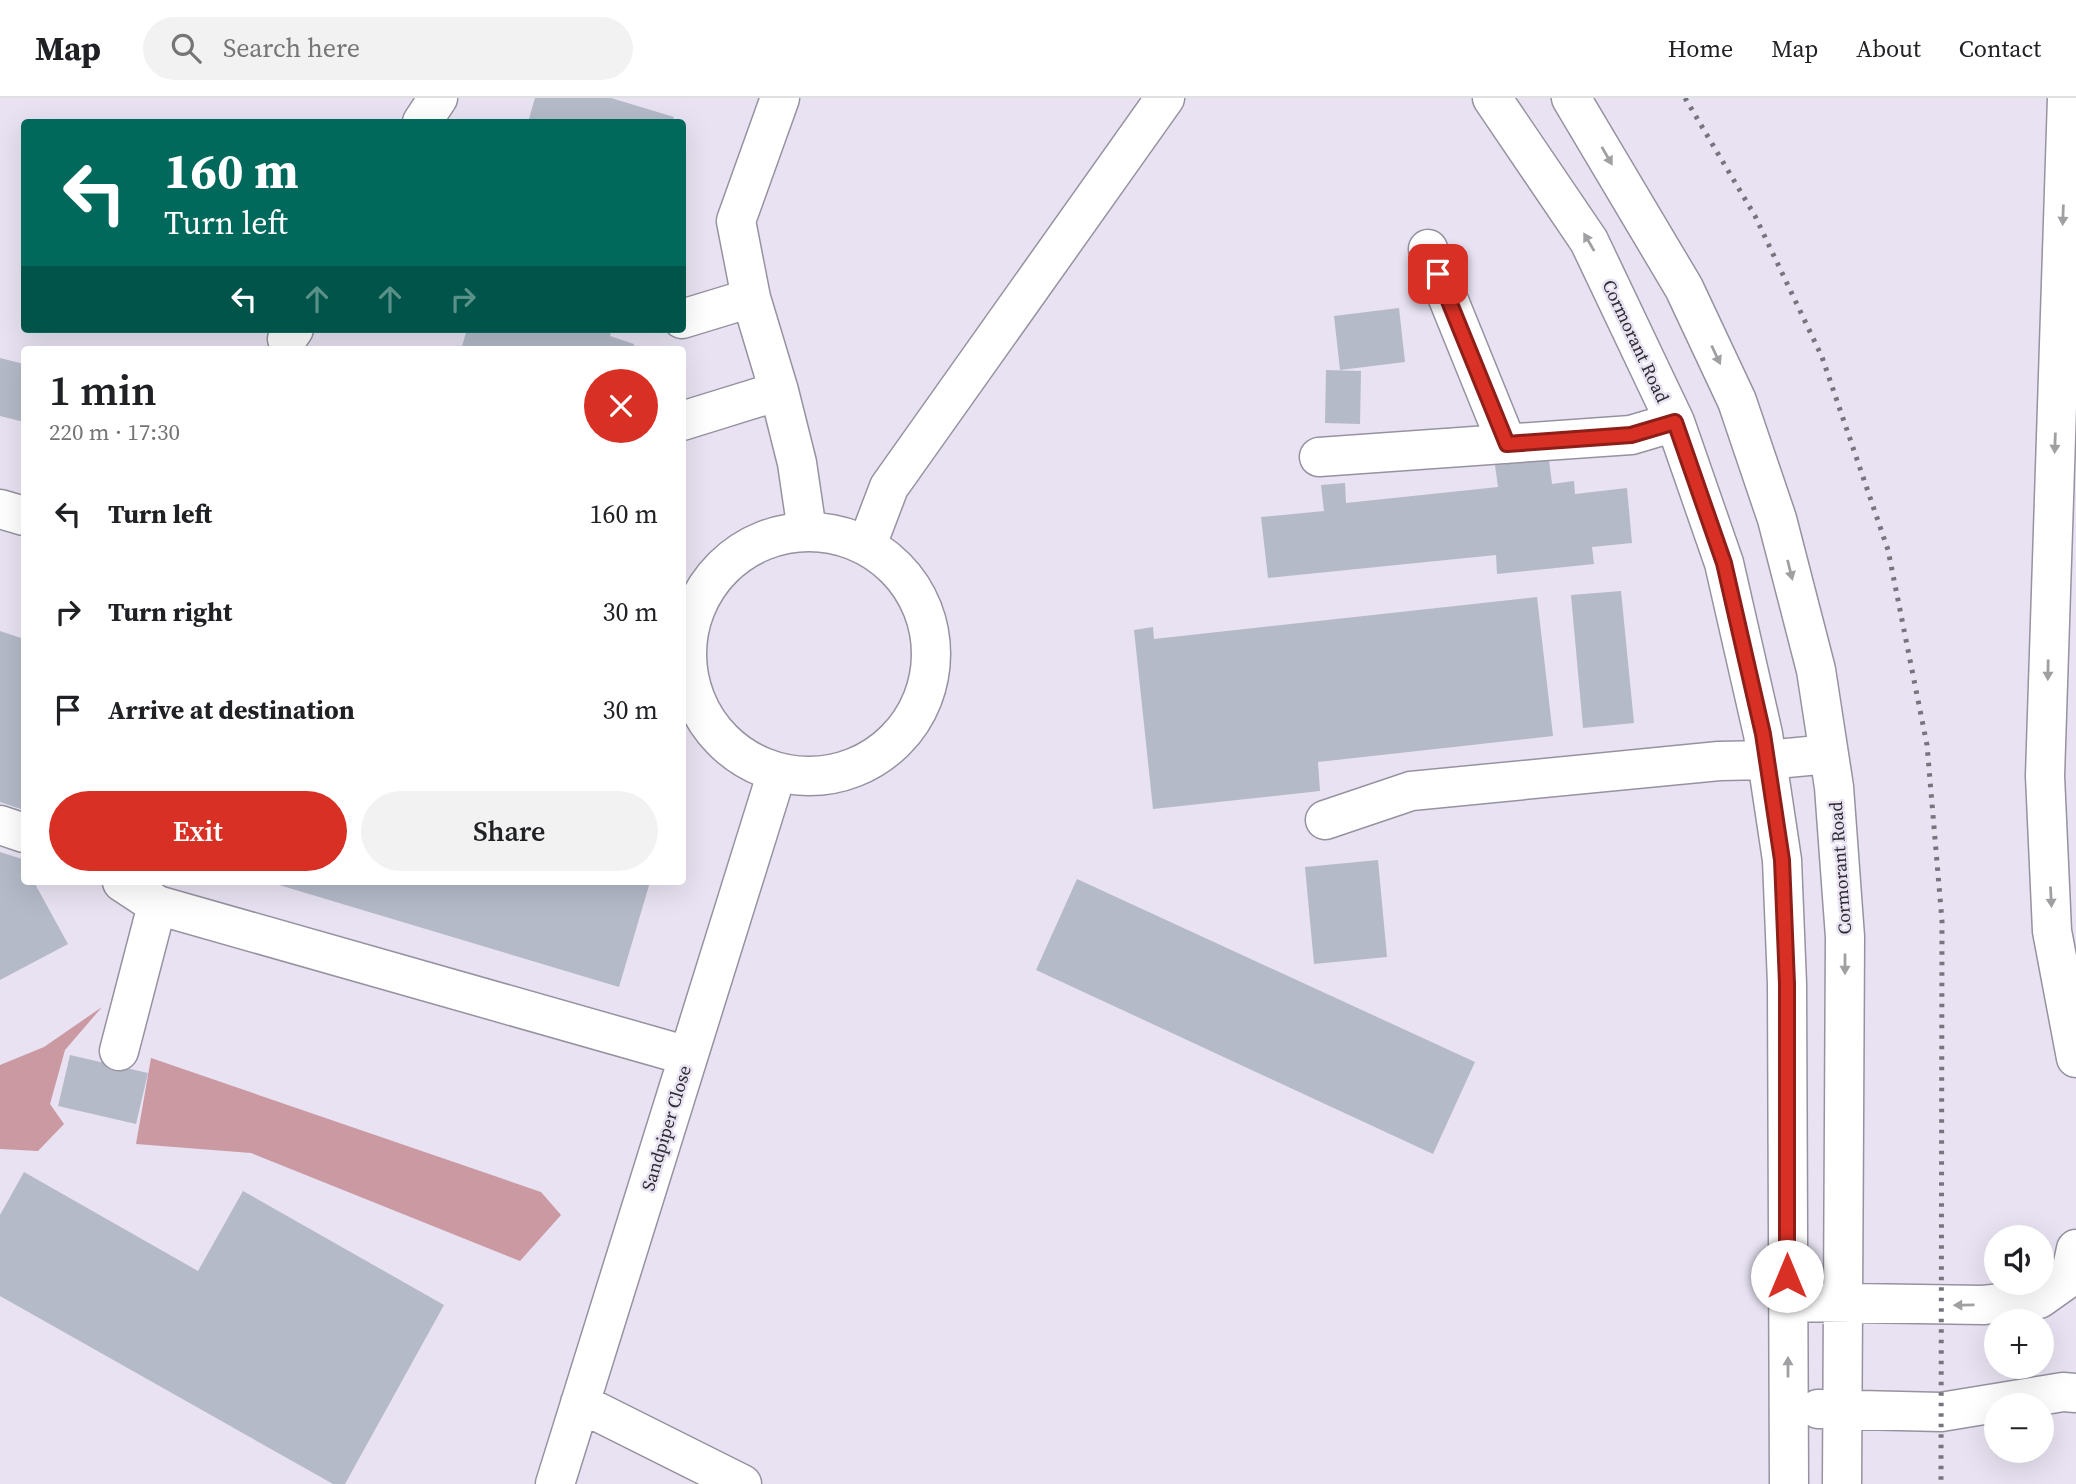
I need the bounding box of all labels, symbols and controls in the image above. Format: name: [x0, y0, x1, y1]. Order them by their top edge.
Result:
search box: [143, 17, 633, 80]
text: Map: [35, 26, 101, 71]
icon: search: [167, 29, 205, 67]
text: Search here: [223, 30, 360, 66]
text: Home: [1668, 32, 1733, 65]
text: Map: [1771, 32, 1818, 65]
text: About: [1856, 32, 1921, 65]
text: Contact: [1959, 32, 2041, 65]
text: 160 m: [164, 137, 299, 204]
one-way arrow: [1601, 146, 1613, 166]
icon: left: [49, 147, 140, 238]
text: Turn left: [164, 201, 288, 245]
one-way arrow: [2058, 204, 2069, 226]
one-way arrow: [1583, 233, 1595, 252]
pin: [1408, 244, 1468, 304]
icon: arrive: [1419, 255, 1457, 293]
street label: Cormorant Road: [1597, 275, 1675, 407]
icon: left: [225, 280, 263, 318]
icon: ahead: [298, 280, 336, 318]
icon: ahead: [371, 280, 409, 318]
icon: right: [444, 280, 482, 318]
one-way arrow: [1710, 345, 1722, 365]
text: 1 min: [49, 361, 157, 419]
button: close: [584, 369, 658, 443]
text: 220 m · 17:30: [49, 416, 180, 448]
one-way arrow: [2049, 432, 2060, 454]
icon: left: [49, 495, 87, 533]
text: Turn left: [108, 496, 212, 532]
text: 160 m: [590, 496, 658, 532]
one-way arrow: [1785, 559, 1796, 581]
icon: right: [49, 593, 87, 631]
text: Turn right: [108, 594, 232, 630]
text: 30 m: [603, 594, 658, 630]
one-way arrow: [2042, 659, 2054, 681]
icon: arrive: [49, 691, 87, 729]
text: Arrive at destination: [108, 692, 355, 728]
text: 30 m: [603, 692, 658, 728]
button: Exit: [49, 791, 347, 871]
button: Share: [361, 791, 658, 871]
street label: Cormorant Road: [1823, 801, 1857, 935]
one-way arrow: [2045, 886, 2056, 908]
one-way arrow: [1839, 953, 1851, 975]
street label: Sandpiper Close: [635, 1062, 697, 1194]
map controls: [1984, 1225, 2054, 1463]
button: sound: [1984, 1225, 2054, 1295]
position arrow: [1750, 1239, 1824, 1313]
one-way arrow: [1953, 1299, 1975, 1311]
button: +: [1984, 1309, 2054, 1379]
one-way arrow: [1782, 1356, 1794, 1378]
button: −: [1984, 1393, 2054, 1463]

